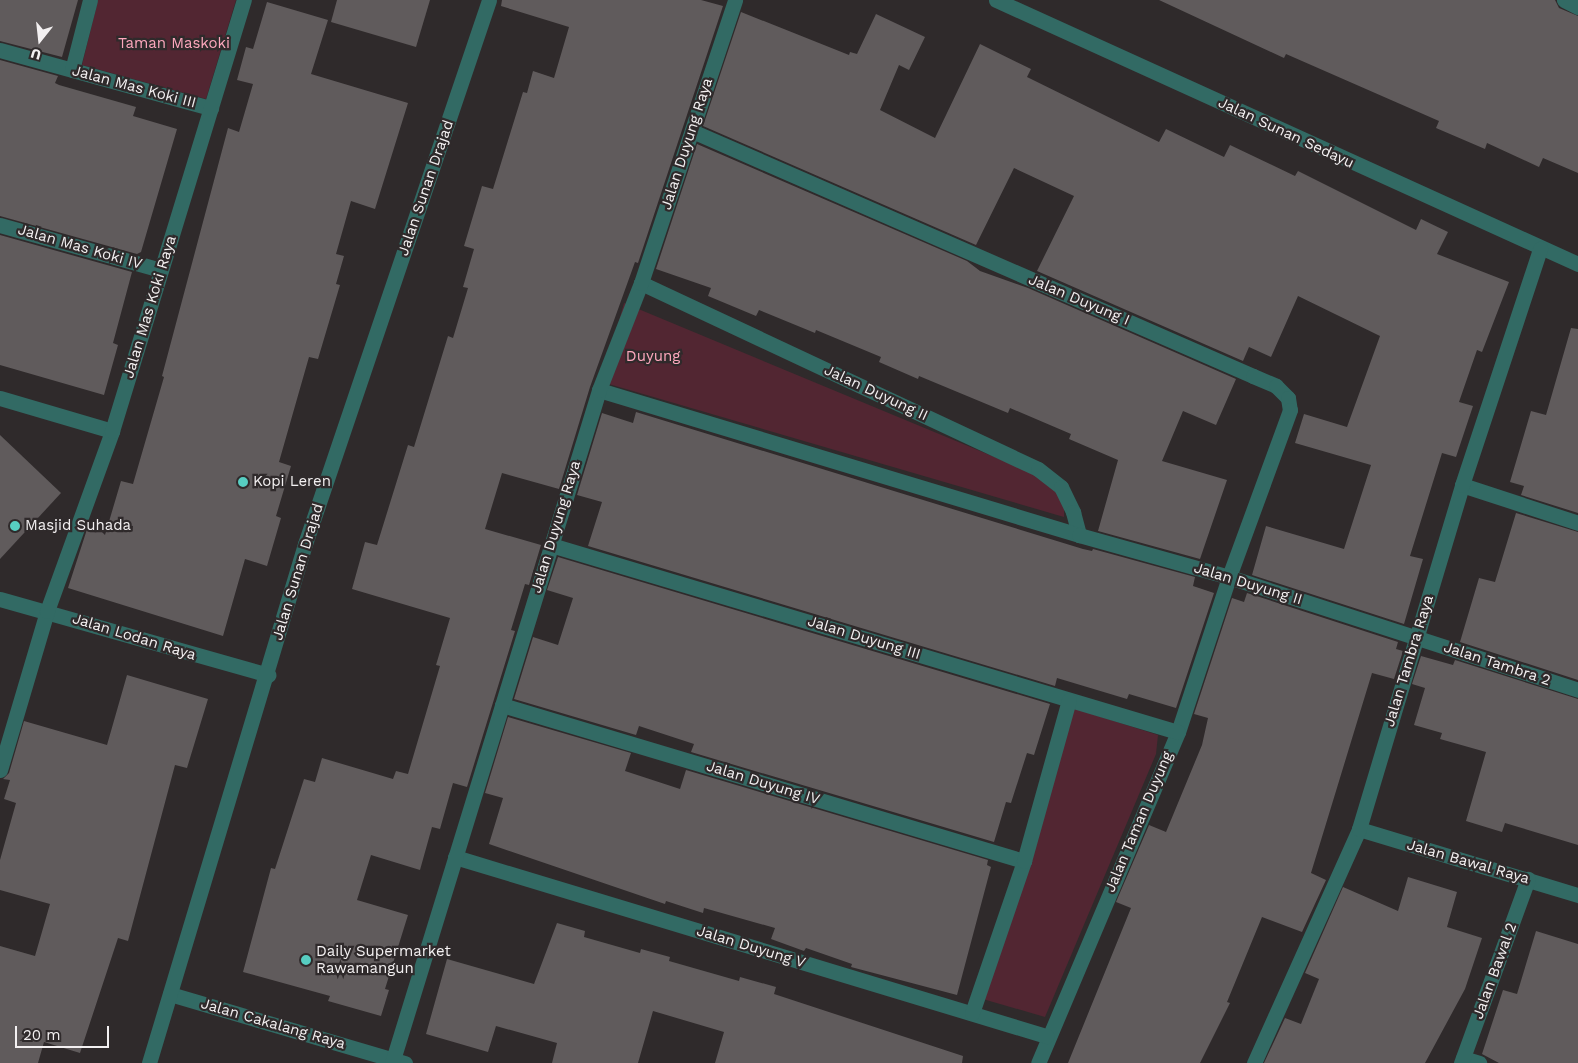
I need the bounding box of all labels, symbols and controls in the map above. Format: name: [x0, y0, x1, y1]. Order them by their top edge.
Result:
north arrow: [15, 15, 65, 65]
park label: Taman Maskoki: [118, 35, 230, 53]
text: U: [29, 45, 43, 63]
street label: Jalan Mas Koki III: [70, 62, 198, 112]
street label: Jalan Duyung Raya: [657, 76, 717, 212]
street label: Jalan Sunan Sedayu: [1215, 94, 1357, 172]
street label: Jalan Sunan Drajad: [394, 118, 458, 258]
street label: Jalan Mas Koki IV: [16, 221, 144, 273]
street label: Jalan Mas Koki Raya: [120, 233, 180, 381]
street label: Jalan Duyung I: [1026, 271, 1132, 329]
park label: Duyung: [626, 348, 680, 366]
street label: Jalan Duyung II: [821, 361, 931, 425]
street label: Jalan Duyung Raya: [527, 459, 585, 595]
place label: Kopi Leren: [253, 473, 331, 491]
marker: Kopi Leren: [237, 476, 249, 488]
street label: Jalan Sunan Drajad: [269, 501, 327, 643]
place label: Masjid Suhada: [25, 517, 131, 535]
marker: Masjid Suhada: [9, 520, 21, 532]
street label: Jalan Duyung II: [1192, 559, 1304, 609]
street label: Jalan Tambra Raya: [1380, 593, 1438, 729]
street label: Jalan Lodan Raya: [70, 610, 198, 664]
street label: Jalan Duyung III: [805, 612, 923, 664]
street label: Jalan Tambra 2: [1441, 638, 1553, 690]
street label: Jalan Taman Duyung: [1101, 749, 1177, 895]
street label: Jalan Duyung IV: [704, 757, 822, 809]
street label: Jalan Bawal Raya: [1405, 836, 1531, 888]
street label: Jalan Bawal 2: [1469, 920, 1521, 1022]
street label: Jalan Duyung V: [694, 922, 808, 972]
place label: Daily Supermarket Rawamangun: [316, 942, 451, 977]
marker: Daily Supermarket Rawamangun: [300, 954, 312, 966]
street label: Jalan Cakalang Raya: [199, 995, 347, 1053]
scale bar: [18, 1016, 111, 1048]
text: 20 m: [23, 1026, 61, 1044]

